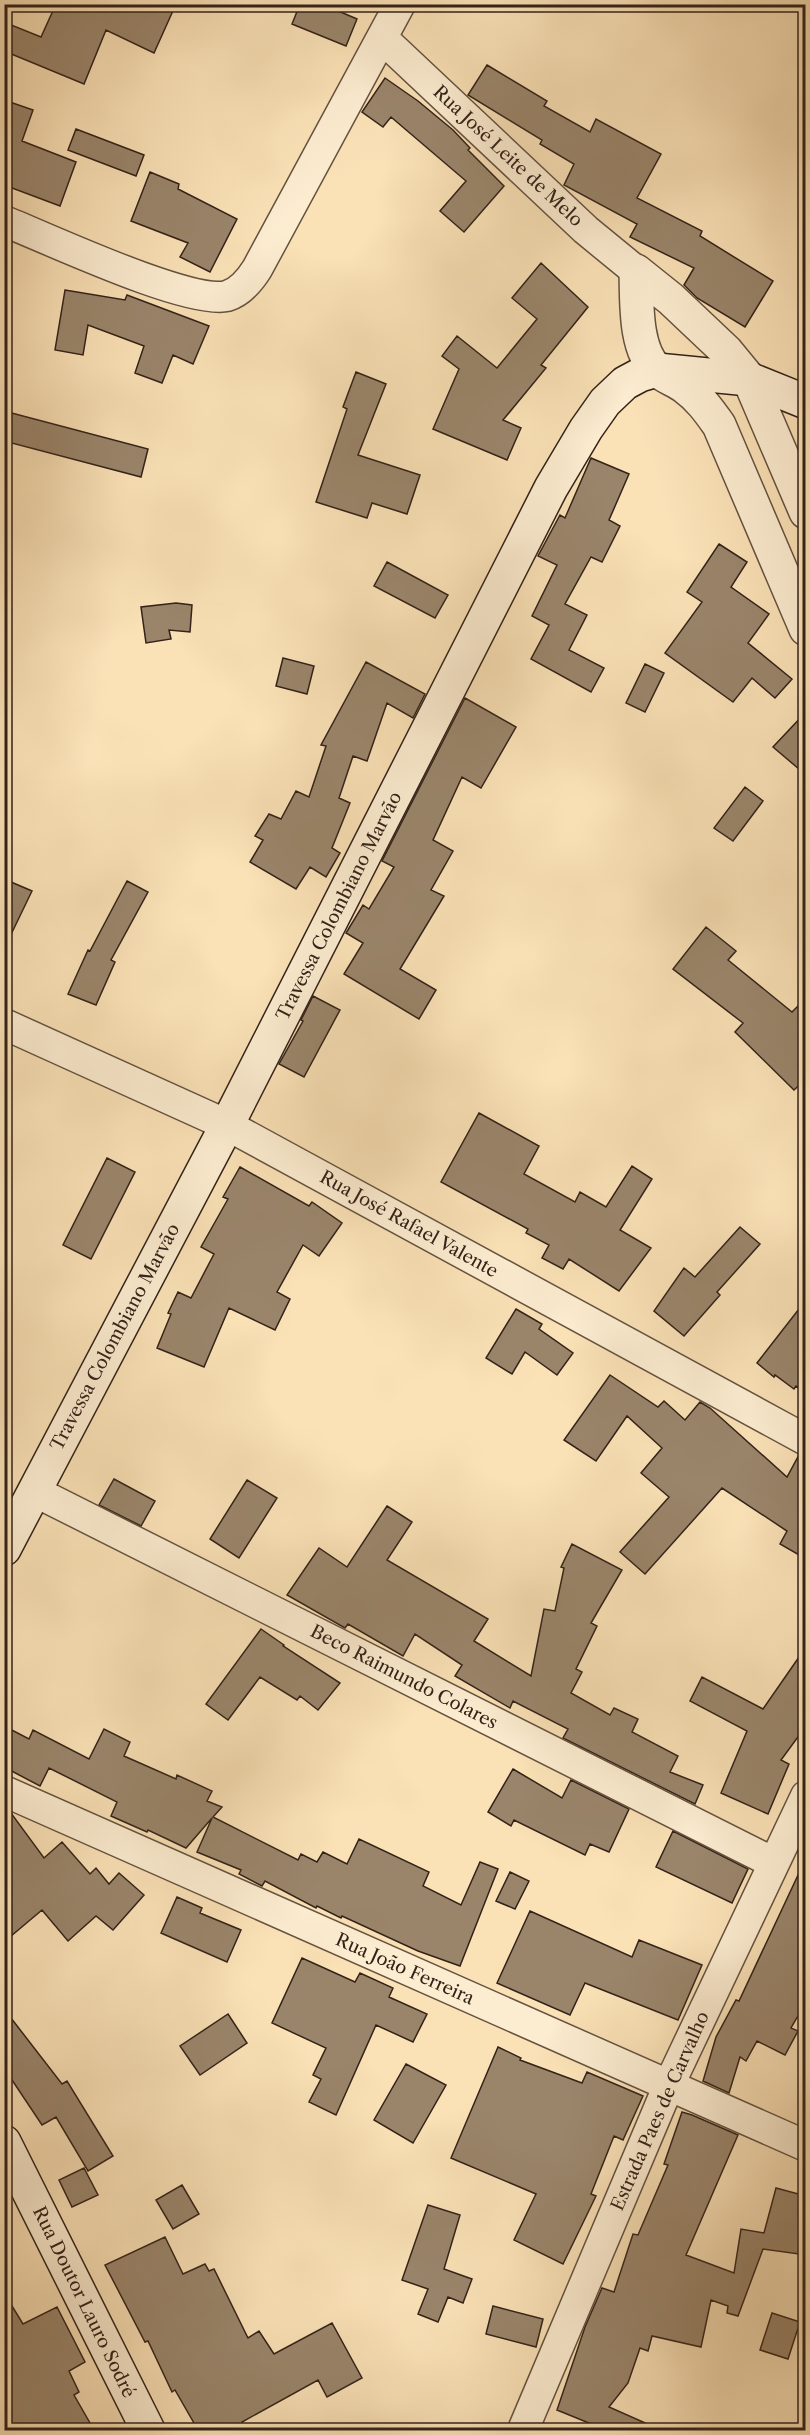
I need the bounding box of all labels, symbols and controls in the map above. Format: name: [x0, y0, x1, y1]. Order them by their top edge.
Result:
street label: Rua José Leite de Melo: [429, 81, 587, 231]
street label: Travessa Colombiano Marvão: [272, 788, 406, 1024]
street label: Rua José Rafael Valente: [316, 1166, 502, 1282]
street label: Travessa Colombiano Marvão: [46, 1220, 184, 1454]
street label: Beco Raimundo Colares: [307, 1620, 501, 1734]
street label: Rua João Ferreira: [332, 1929, 478, 2010]
street label: Estrada Paes de Carvalho: [606, 2008, 714, 2214]
street label: Rua Doutor Lauro Sodré: [28, 2203, 140, 2401]

